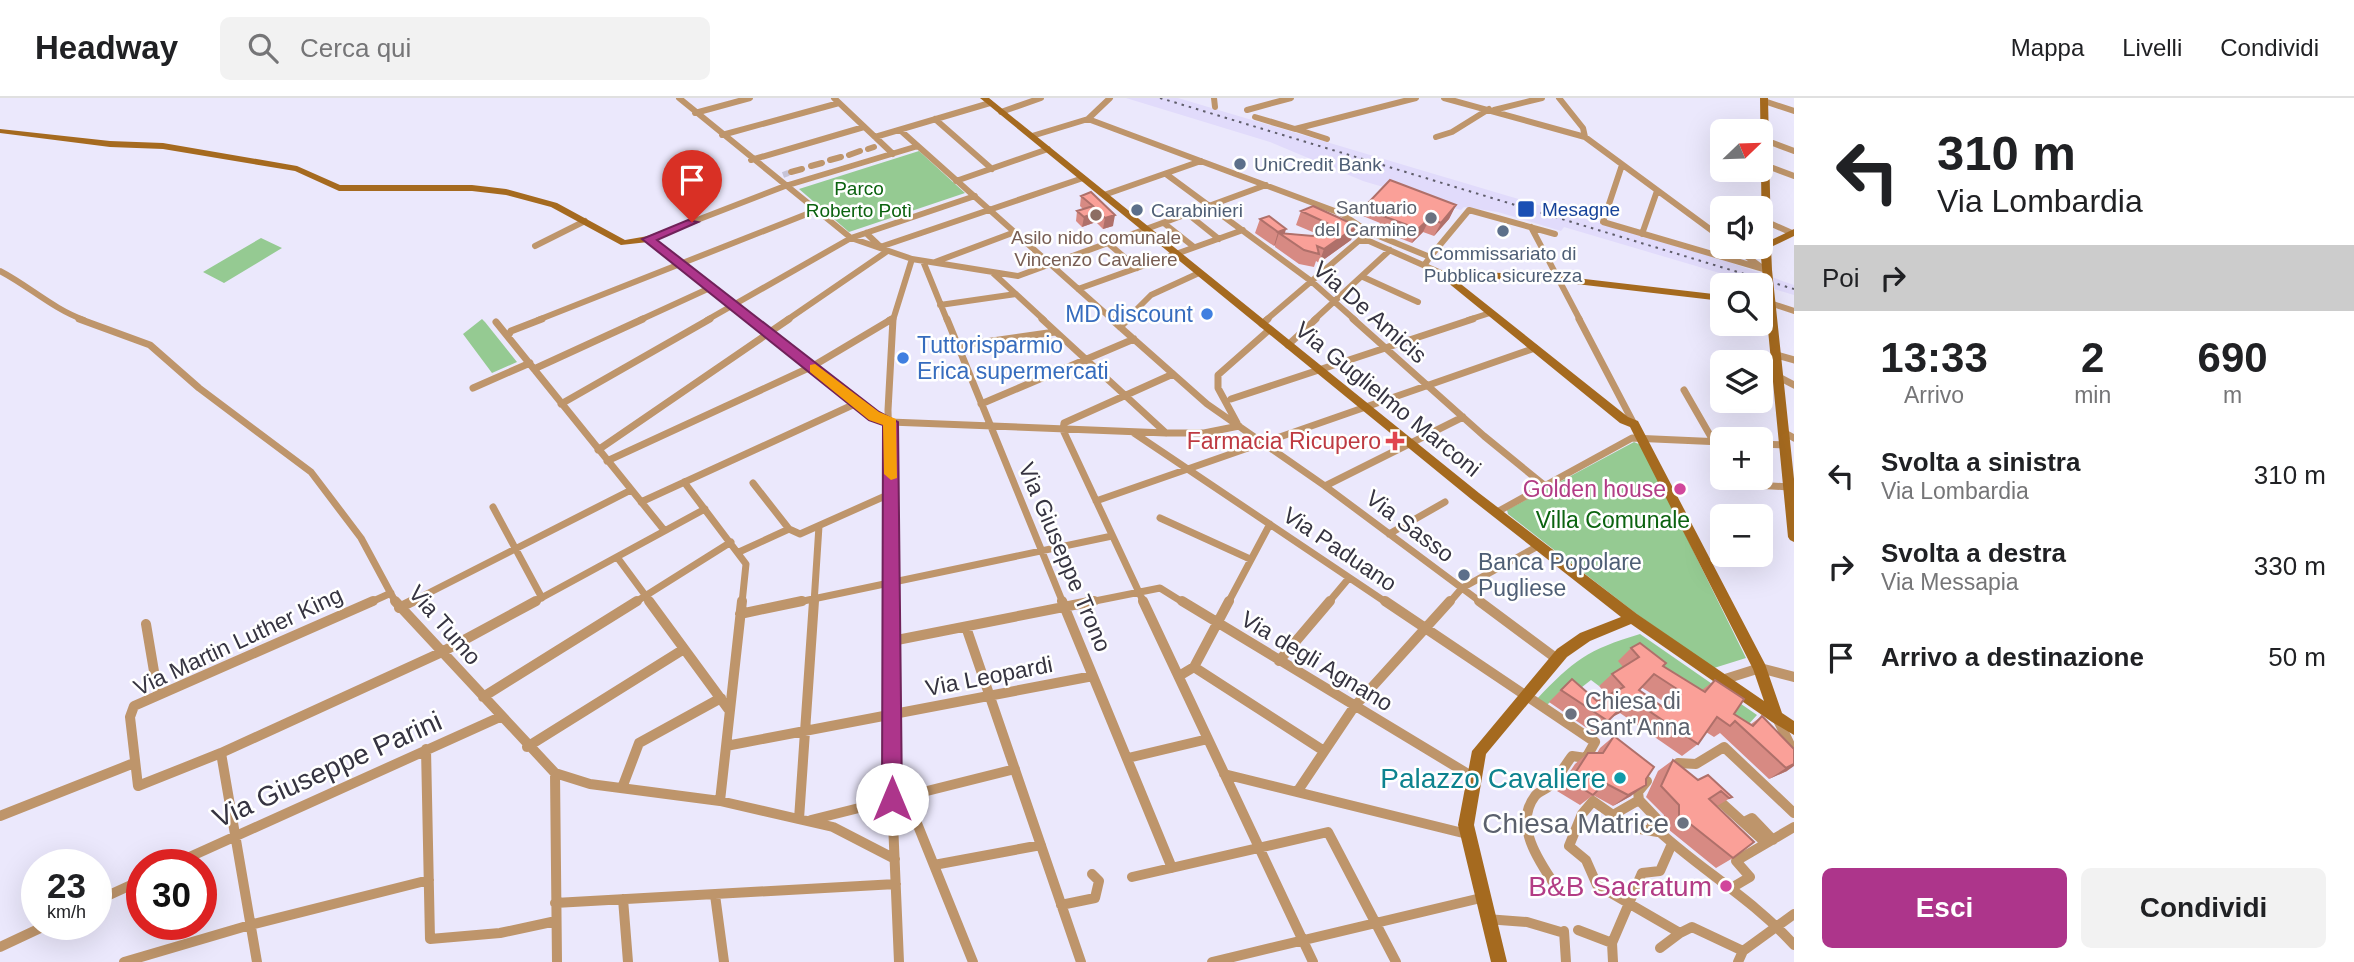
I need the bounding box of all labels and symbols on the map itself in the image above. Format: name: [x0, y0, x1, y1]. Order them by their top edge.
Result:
north arrow: [1710, 119, 1773, 182]
pin: [662, 150, 722, 222]
place label: UniCredit Bank: [1254, 154, 1382, 175]
marker: UniCredit Bank: [1232, 156, 1248, 172]
park label: Parco Roberto Potì: [806, 178, 912, 221]
place label: Santuario del Carmine: [1315, 197, 1417, 240]
marker: Mesagne: [1516, 199, 1536, 219]
place label: Mesagne: [1542, 199, 1620, 220]
place label: Carabinieri: [1151, 200, 1243, 221]
marker: Carabinieri: [1129, 202, 1145, 218]
marker: Asilo nido comunale Vincenzo Cavaliere: [1088, 207, 1104, 223]
marker: Santuario del Carmine: [1423, 210, 1439, 226]
marker: Commissariato di Pubblica sicurezza: [1495, 223, 1511, 239]
place label: Asilo nido comunale Vincenzo Cavaliere: [1011, 227, 1181, 270]
place label: Commissariato di Pubblica sicurezza: [1424, 243, 1583, 286]
street label: Via De Amicis: [1308, 256, 1432, 368]
place label: MD discount: [1065, 301, 1194, 327]
marker: MD discount: [1199, 306, 1215, 322]
street label: Via Guglielmo Marconi: [1290, 316, 1486, 482]
place label: Tuttorisparmio Erica supermercati: [917, 332, 1109, 384]
marker: Tuttorisparmio Erica supermercati: [895, 350, 911, 366]
place label: Farmacia Ricupero: [1187, 428, 1381, 454]
marker: Farmacia Ricupero: [1387, 433, 1403, 449]
street label: Via Giuseppe Trono: [1013, 459, 1117, 655]
place label: Golden house: [1523, 476, 1666, 502]
marker: Golden house: [1672, 481, 1688, 497]
street label: Via Sasso: [1361, 485, 1459, 567]
street label: Via Paduano: [1278, 502, 1402, 596]
park label: Villa Comunale: [1536, 507, 1690, 533]
place label: Banca Popolare Pugliese: [1478, 549, 1642, 601]
marker: Banca Popolare Pugliese: [1456, 567, 1472, 583]
street label: Via Tumo: [403, 580, 487, 670]
street label: Via Martin Luther King: [130, 581, 346, 701]
street label: Via degli Agnano: [1236, 606, 1398, 716]
street label: Via Leopardi: [923, 651, 1055, 701]
place label: Chiesa di Sant'Anna: [1585, 688, 1691, 740]
street label: Via Giuseppe Parini: [208, 705, 446, 834]
marker: Chiesa di Sant'Anna: [1563, 706, 1579, 722]
position arrow: [855, 762, 929, 836]
place label: Palazzo Cavaliere: [1380, 763, 1606, 794]
marker: Palazzo Cavaliere: [1612, 770, 1628, 786]
place label: Chiesa Matrice: [1482, 808, 1669, 839]
marker: Chiesa Matrice: [1675, 815, 1691, 831]
speed limit sign: 30: [126, 849, 217, 940]
place label: B&B Sacratum: [1528, 871, 1712, 902]
marker: B&B Sacratum: [1718, 878, 1734, 894]

